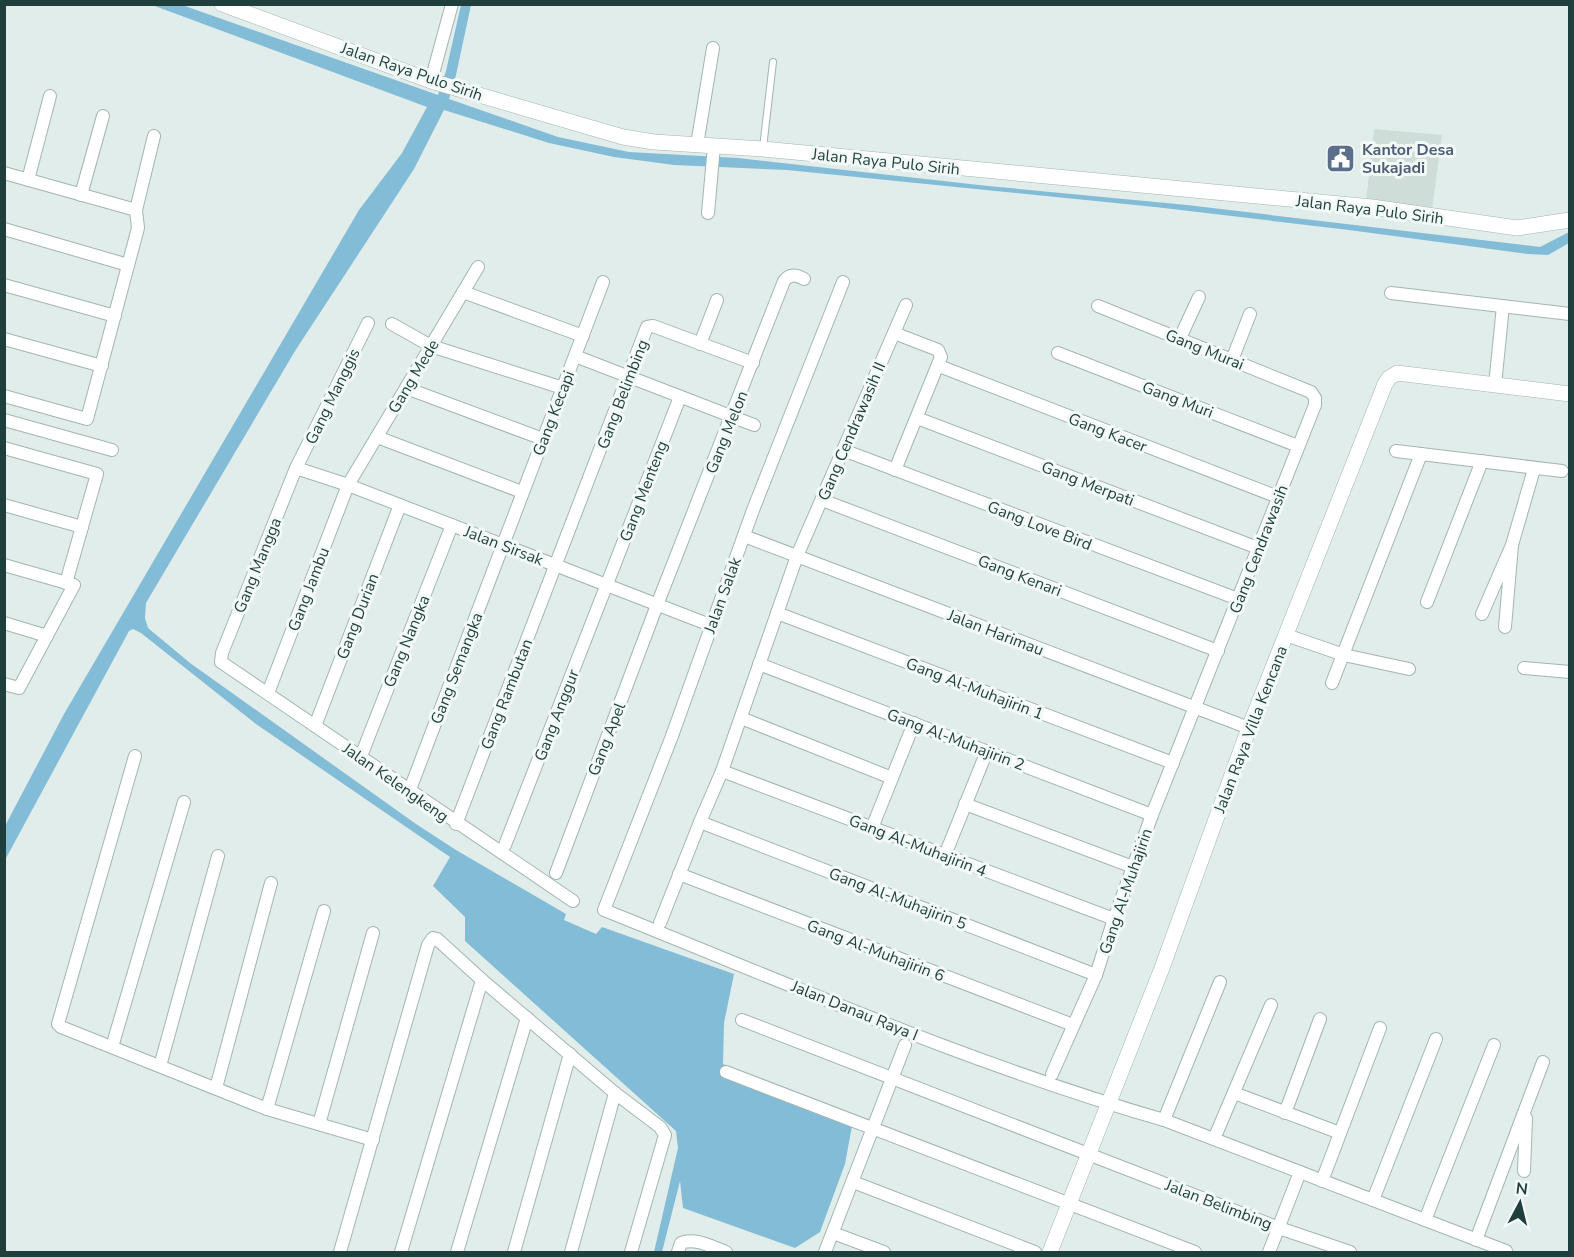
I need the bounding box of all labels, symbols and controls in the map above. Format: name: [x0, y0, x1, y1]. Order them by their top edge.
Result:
street label: Jalan Raya Pulo Sirih: [337, 37, 485, 107]
place label: Kantor Desa Sukajadi: [1362, 139, 1454, 179]
public building icon: Kantor Desa Sukajadi: [1325, 142, 1357, 174]
street label: Jalan Raya Pulo Sirih: [810, 143, 961, 181]
street label: Jalan Raya Pulo Sirih: [1294, 190, 1445, 230]
street label: Gang Murai: [1162, 324, 1247, 376]
street label: Gang Mede: [383, 335, 445, 418]
street label: Gang Belimbing: [592, 336, 654, 452]
street label: Gang Manggis: [300, 345, 366, 448]
street label: Gang Cendrawasih II: [813, 359, 891, 504]
street label: Gang Kecapi: [528, 367, 580, 459]
street label: Gang Muri: [1139, 376, 1216, 424]
street label: Gang Melon: [700, 388, 754, 477]
street label: Gang Kacer: [1065, 408, 1150, 458]
street label: Gang Menteng: [615, 438, 673, 545]
street label: Gang Merpati: [1038, 456, 1137, 512]
street label: Gang Cendrawasih: [1224, 482, 1294, 617]
street label: Gang Love Bird: [984, 496, 1095, 556]
street label: Gang Mangga: [229, 514, 287, 616]
street label: Jalan Sirsak: [460, 520, 547, 572]
street label: Gang Jambu: [283, 544, 335, 635]
street label: Gang Kenari: [975, 550, 1065, 602]
street label: Jalan Salak: [699, 553, 747, 637]
street label: Gang Durian: [331, 570, 384, 663]
street label: Gang Nangka: [378, 592, 435, 691]
street label: Jalan Harimau: [943, 604, 1047, 661]
street label: Gang Semangka: [426, 609, 488, 727]
street label: Gang Rambutan: [476, 636, 538, 753]
street label: Jalan Raya Villa Kencana: [1209, 643, 1293, 817]
street label: Gang Al-Muhajirin 1: [903, 653, 1047, 725]
street label: Gang Anggur: [529, 666, 585, 765]
street label: Gang Apel: [583, 699, 631, 779]
street label: Gang Al-Muhajirin 2: [884, 704, 1028, 776]
street label: Jalan Kelengkeng: [337, 737, 453, 828]
street label: Gang Al-Muhajirin 4: [846, 810, 990, 882]
street label: Gang Al-Muhajirin: [1094, 825, 1158, 957]
street label: Gang Al-Muhajirin 5: [826, 863, 970, 935]
street label: Gang Al-Muhajirin 6: [804, 915, 948, 987]
street label: Jalan Danau Raya I: [787, 975, 921, 1046]
north arrow: [1490, 1173, 1550, 1233]
street label: Jalan Belimbing: [1161, 1174, 1275, 1235]
text: N: [1514, 1177, 1529, 1201]

